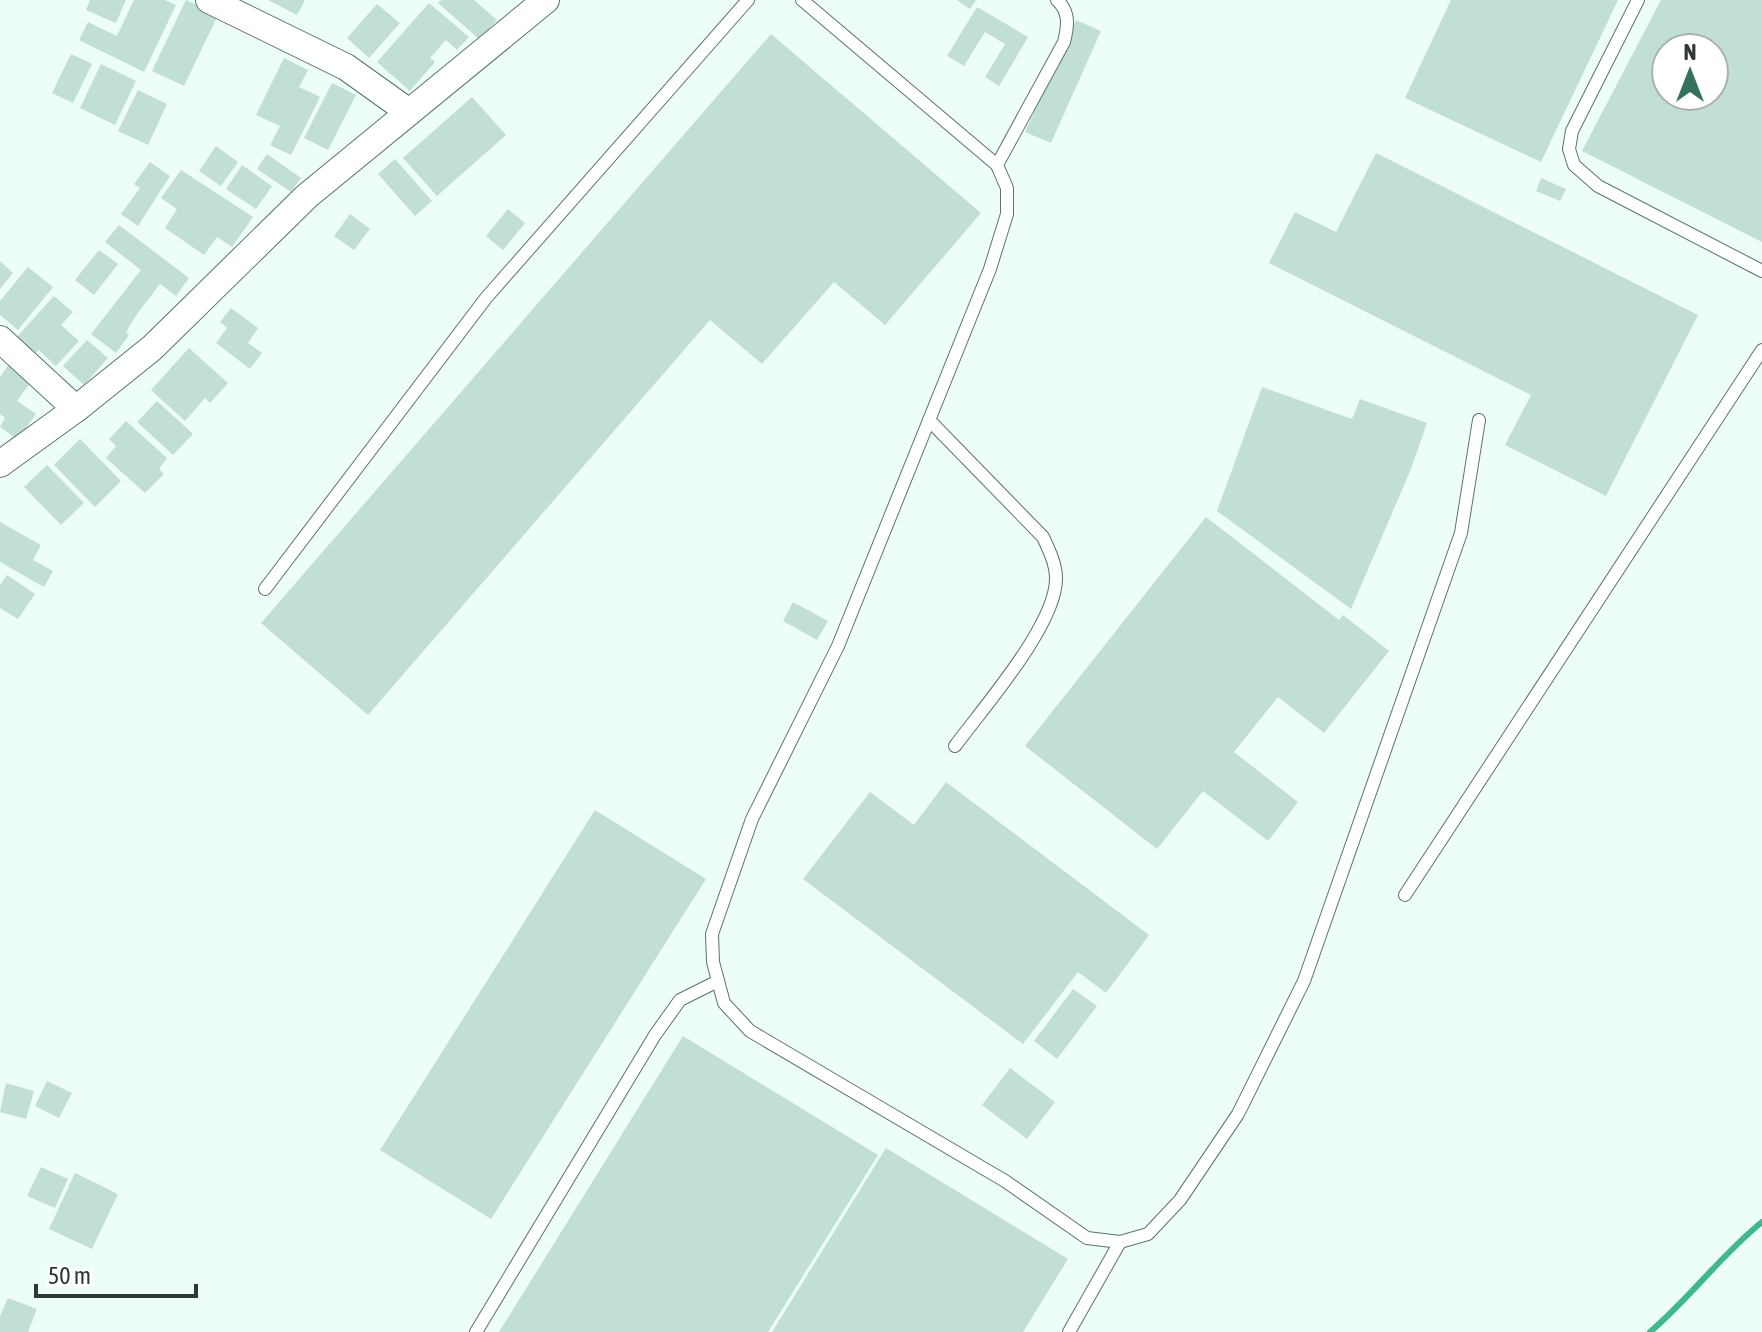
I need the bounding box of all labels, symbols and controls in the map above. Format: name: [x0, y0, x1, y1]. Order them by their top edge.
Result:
north arrow: [1650, 32, 1730, 112]
text: N: [1684, 39, 1696, 65]
scale bar: [36, 1248, 196, 1298]
text: 50 m: [48, 1262, 91, 1289]

